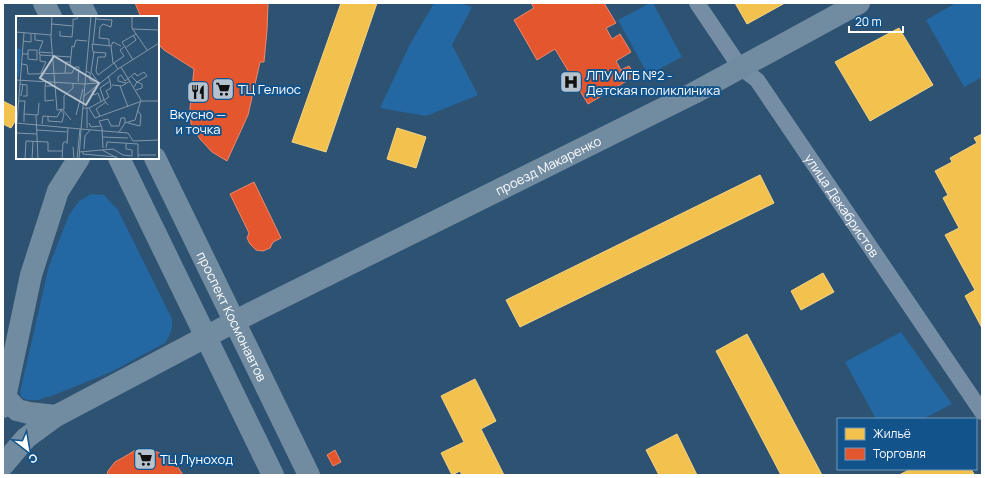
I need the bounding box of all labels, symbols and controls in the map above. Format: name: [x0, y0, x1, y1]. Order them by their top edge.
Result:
scale bar: [849, 8, 903, 34]
text: 20 m: [855, 13, 882, 30]
inset map: [16, 16, 159, 159]
place label: ЛПУ МГБ №2 - Детская поликлиника: [586, 66, 720, 99]
hospital icon: ЛПУ МГБ №2 - Детская поликлиника: [558, 69, 584, 95]
supermarket icon: ТЦ Гелиос: [210, 76, 236, 102]
restaurant icon: Вкусно — и точка: [185, 79, 211, 105]
place label: ТЦ Гелиос: [238, 80, 301, 98]
place label: Вкусно — и точка: [170, 105, 226, 138]
street label: проезд Макаренко: [492, 131, 604, 199]
street label: улица Декабристов: [801, 150, 883, 261]
street label: проспект Космонавтов: [193, 248, 271, 384]
legend: [837, 418, 977, 470]
text: Жильё: [873, 425, 911, 442]
north arrow: [8, 430, 48, 470]
text: Торговля: [873, 445, 926, 462]
supermarket icon: ТЦ Луноход: [132, 446, 158, 472]
text: С: [26, 450, 41, 468]
place label: ТЦ Луноход: [160, 450, 233, 468]

